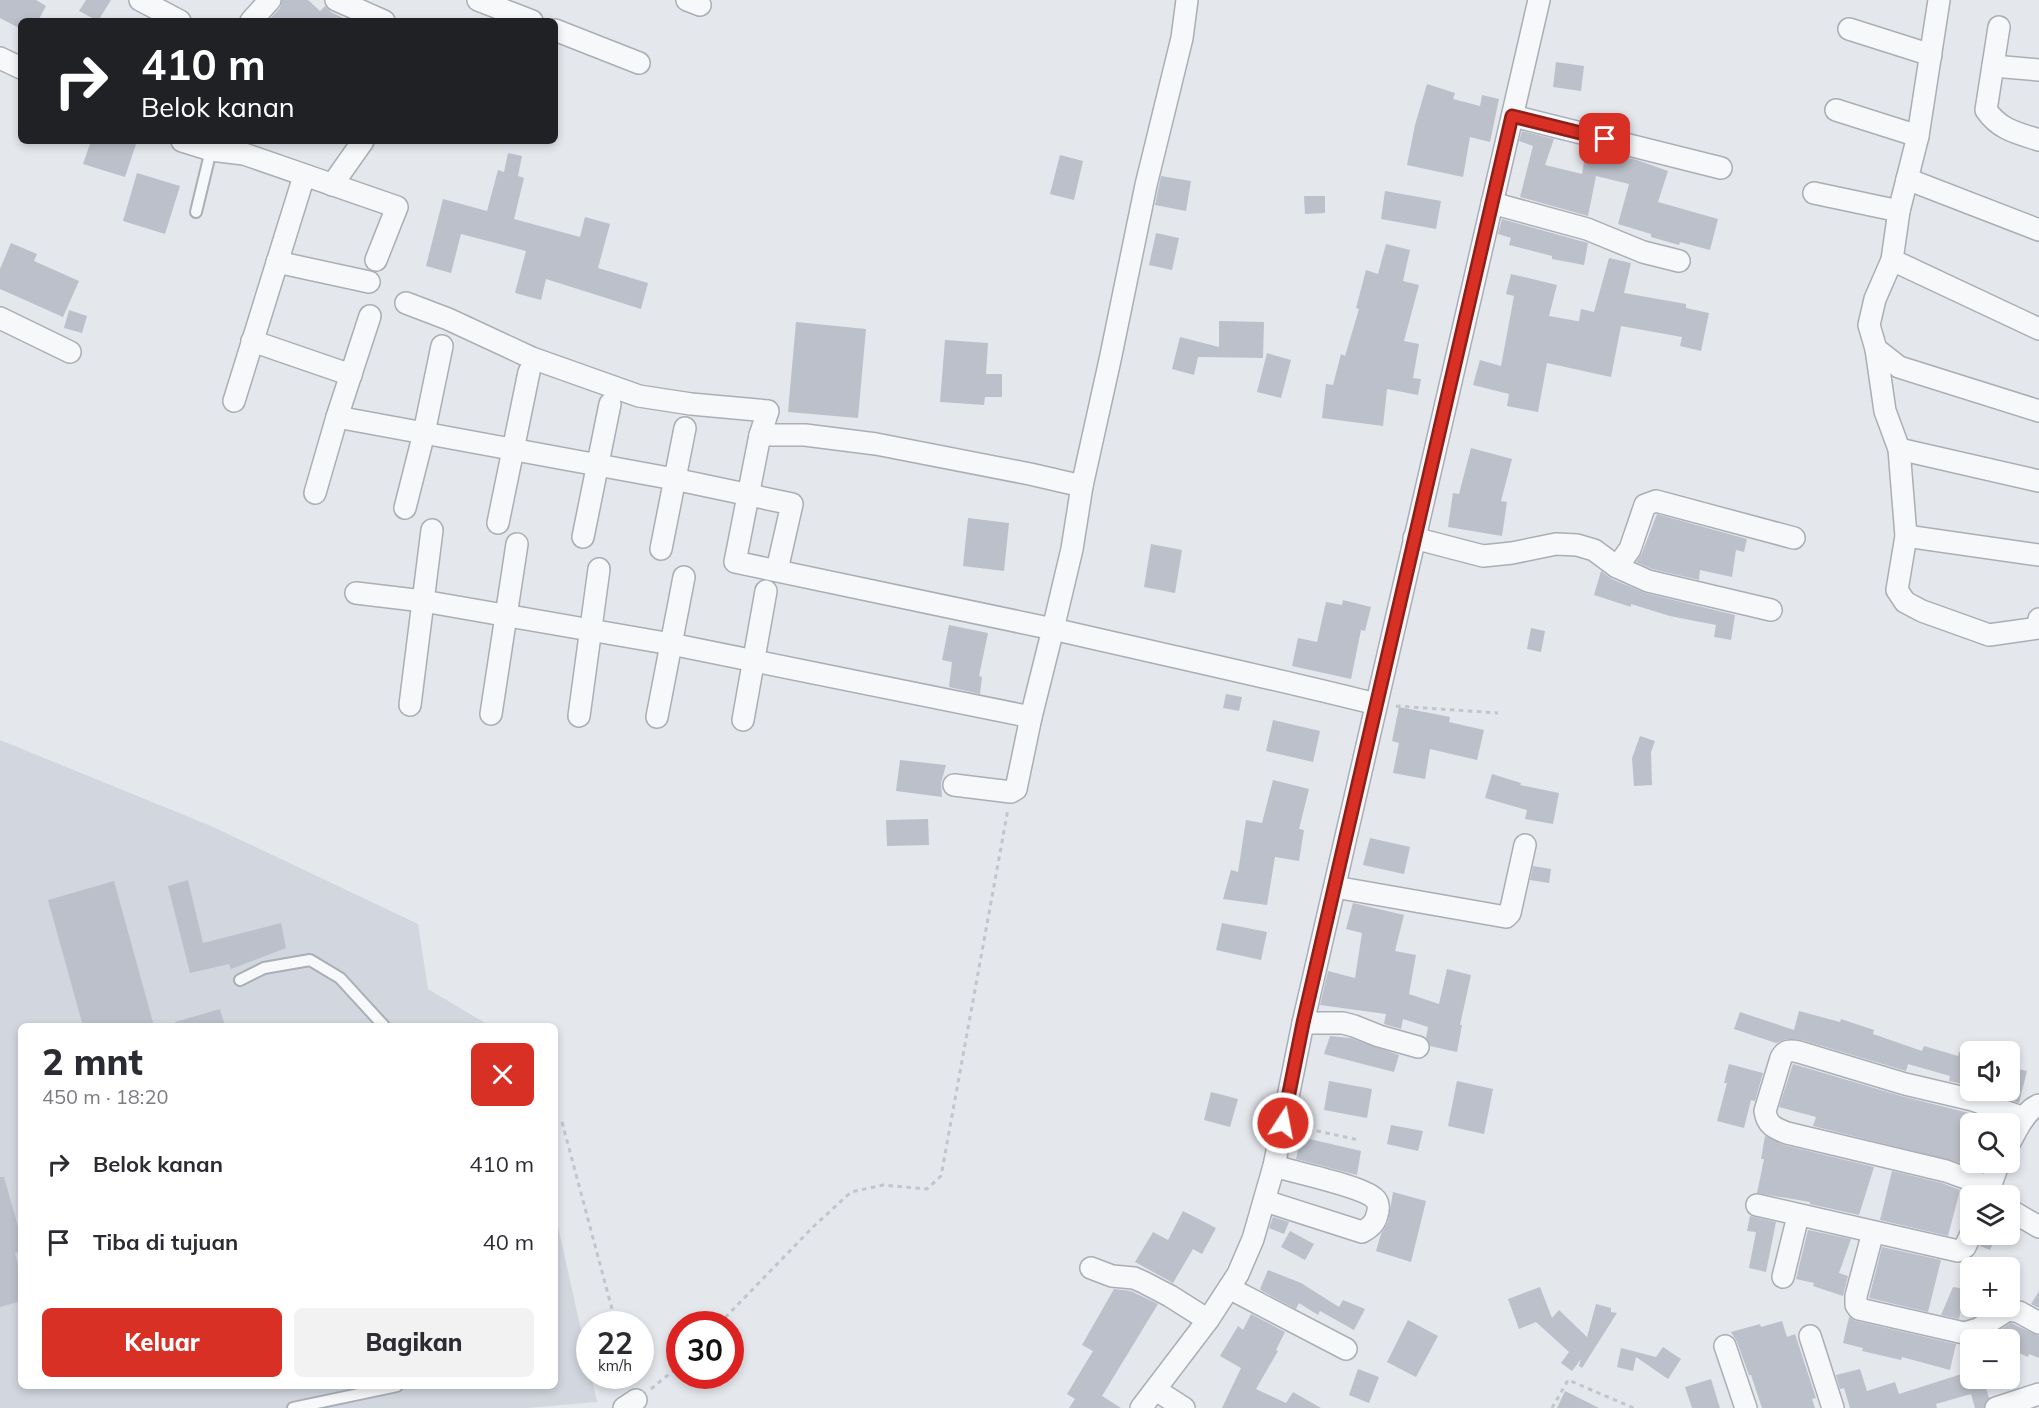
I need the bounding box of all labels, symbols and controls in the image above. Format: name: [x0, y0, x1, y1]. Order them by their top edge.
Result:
text: 410 m: [141, 38, 266, 91]
icon: right: [42, 42, 120, 120]
text: Belok kanan: [141, 90, 295, 124]
pin: [1579, 113, 1630, 164]
icon: arrive: [1588, 122, 1621, 155]
text: 2 mnt: [42, 1039, 143, 1084]
map controls: [1960, 1041, 2020, 1389]
button: sound: [1960, 1041, 2020, 1101]
button: close: [471, 1043, 534, 1106]
text: 450 m · 18:20: [42, 1084, 168, 1109]
position arrow: [1251, 1091, 1315, 1155]
button: search: [1960, 1113, 2020, 1173]
icon: right: [42, 1148, 75, 1181]
text: Belok kanan: [93, 1150, 223, 1178]
text: 410 m: [469, 1150, 534, 1178]
button: layers: [1960, 1185, 2020, 1245]
icon: arrive: [42, 1226, 75, 1259]
text: Tiba di tujuan: [93, 1228, 238, 1256]
text: 40 m: [483, 1228, 534, 1256]
button: +: [1960, 1257, 2020, 1317]
button: Keluar: [42, 1308, 282, 1377]
button: Bagikan: [294, 1308, 534, 1377]
speed limit sign: 30: [666, 1311, 744, 1389]
text: 22: [597, 1324, 633, 1362]
button: −: [1960, 1329, 2020, 1389]
text: km/h: [598, 1356, 632, 1375]

